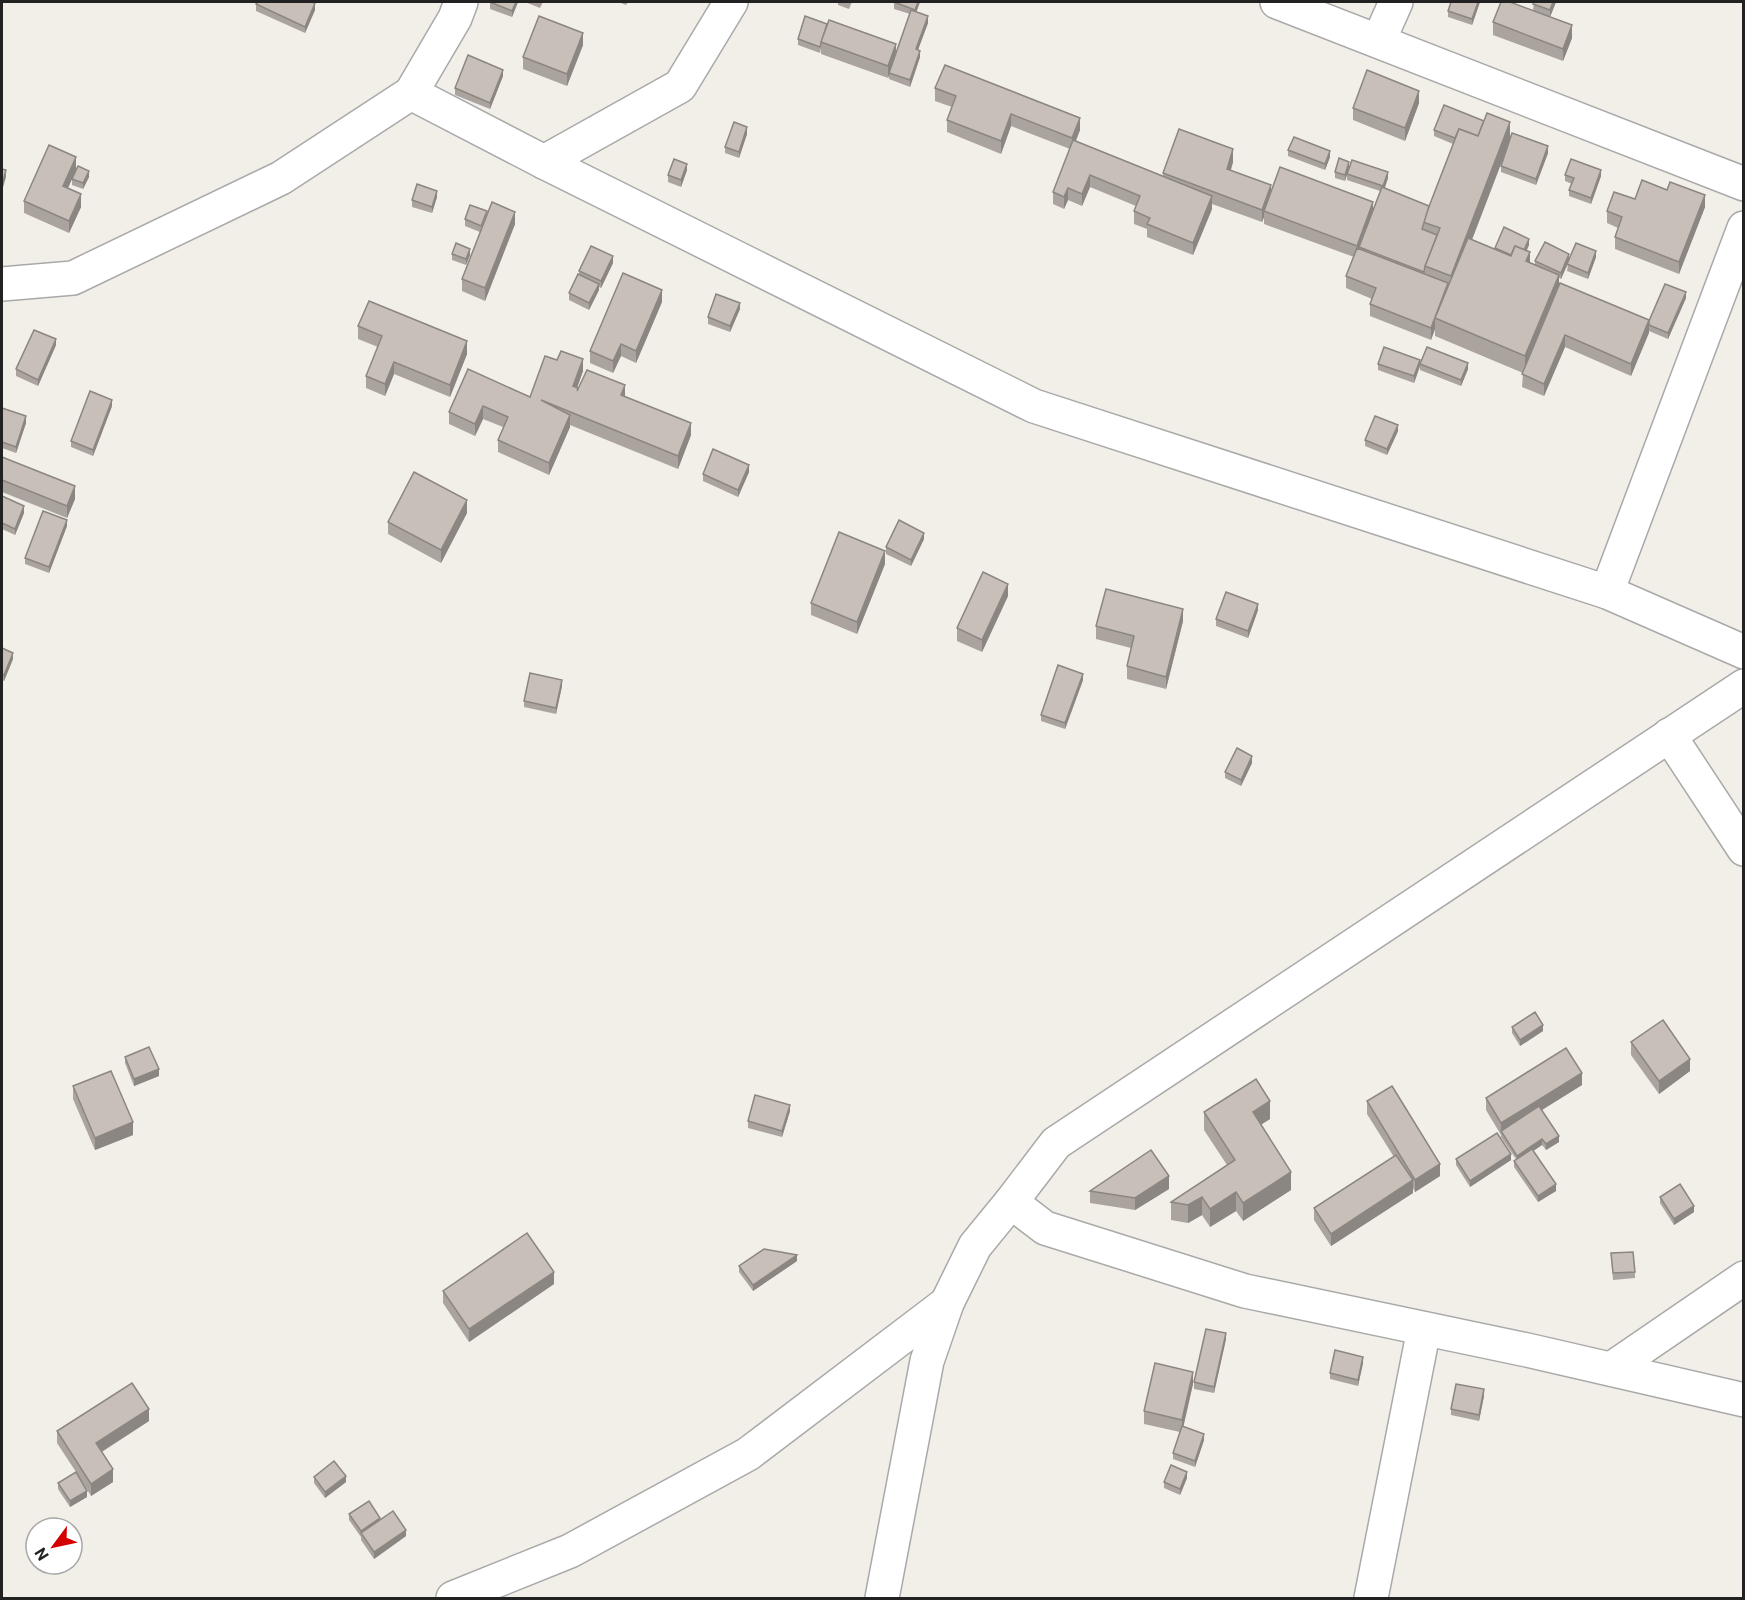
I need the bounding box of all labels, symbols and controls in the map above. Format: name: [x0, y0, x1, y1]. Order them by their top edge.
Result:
north arrow: [24, 1516, 84, 1576]
text: N: [31, 1544, 53, 1564]

